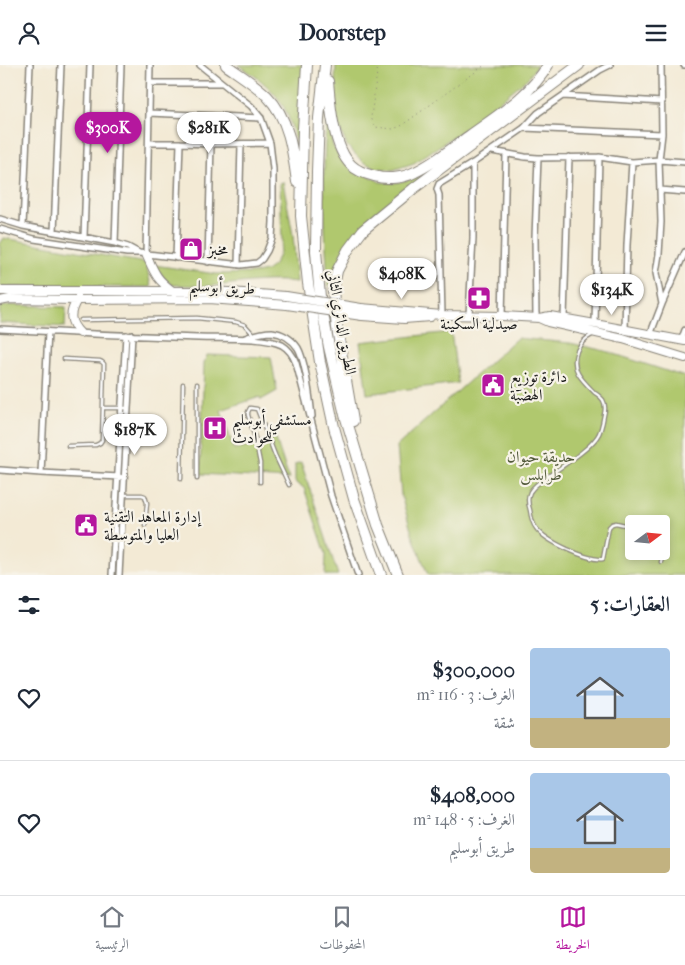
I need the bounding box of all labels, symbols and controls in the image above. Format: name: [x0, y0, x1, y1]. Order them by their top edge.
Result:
icon: person: [15, 19, 43, 47]
icon: menu: [642, 19, 670, 47]
text: Doorstep: [299, 20, 386, 46]
pin: $300K: [73, 111, 143, 154]
pin: $281K: [174, 111, 244, 154]
text: $300K: [86, 118, 130, 137]
text: $281K: [188, 118, 230, 137]
shop icon: مخبز: [178, 236, 204, 262]
place label: مخبز: [206, 240, 228, 260]
pin: $408K: [367, 257, 437, 300]
text: $408K: [379, 264, 425, 283]
street label: الطريق الدائري الثاني: [320, 268, 361, 377]
pin: $134K: [577, 273, 647, 316]
street label: طريق أبوسليم: [188, 274, 256, 305]
text: $134K: [591, 280, 633, 299]
pharmacy icon: صيدلية السكينة: [466, 285, 492, 311]
place label: صيدلية السكينة: [440, 314, 518, 333]
place label: دائرة توزيع الهضبة: [510, 367, 567, 404]
public building icon: دائرة توزيع الهضبة: [480, 372, 506, 398]
place label: مستشفي أبوسليم للحوادث: [232, 408, 312, 448]
pin: $187K: [100, 413, 170, 456]
hospital icon: مستشفي أبوسليم للحوادث: [202, 415, 228, 441]
text: $187K: [114, 420, 156, 439]
park label: حديقة حيوان طرابلس: [507, 447, 575, 485]
place label: إدارة المعاهد التقنية العليا والمتوسطة: [104, 507, 202, 545]
public building icon: إدارة المعاهد التقنية العليا والمتوسطة: [73, 512, 99, 538]
north arrow: [625, 515, 670, 560]
map controls: [625, 515, 670, 560]
icon: filters: [15, 591, 43, 619]
text: العقارات: 5: [590, 592, 670, 616]
text: $300,000: [433, 658, 515, 682]
icon: home: [570, 668, 630, 728]
icon: heart: [15, 684, 43, 712]
text: الغرف: 3 · 116 m²: [416, 685, 515, 704]
text: شقة: [494, 713, 515, 732]
text: $408,000: [430, 783, 515, 807]
icon: home: [570, 793, 630, 853]
icon: heart: [15, 809, 43, 837]
text: الغرف: 5 · 148 m²: [413, 810, 515, 829]
text: طريق أبوسليم: [449, 838, 515, 857]
tab: الرئيسية: [95, 903, 129, 958]
tab: المحفوظات: [319, 903, 365, 958]
tab: الخريطة: [556, 903, 590, 958]

